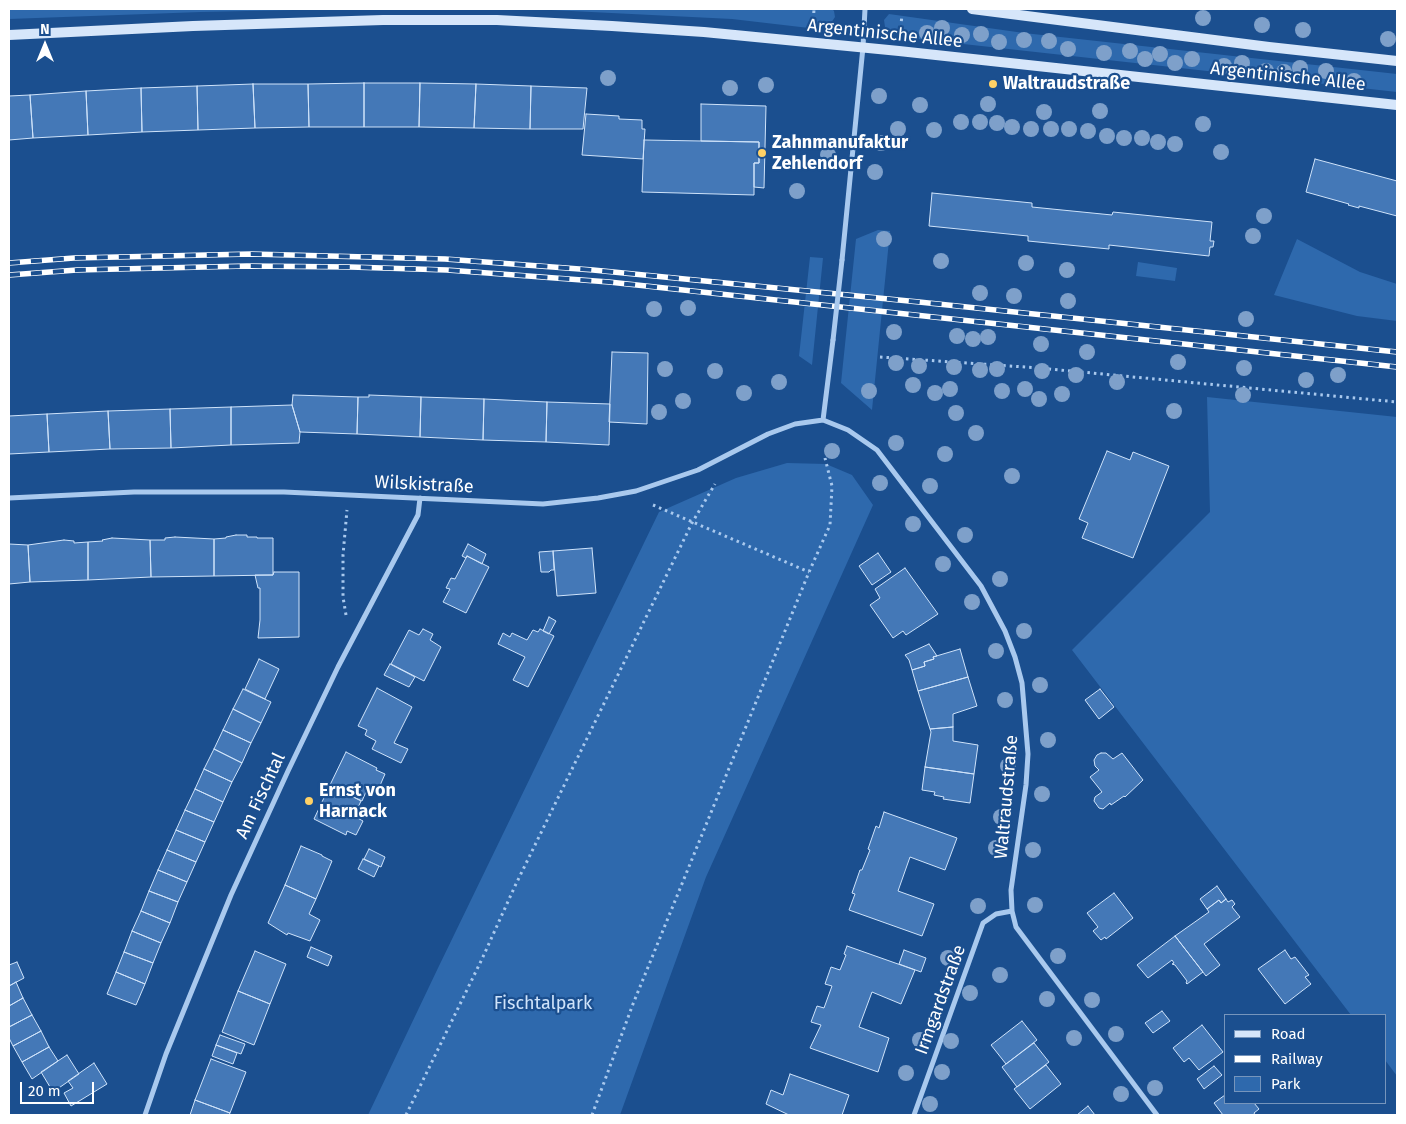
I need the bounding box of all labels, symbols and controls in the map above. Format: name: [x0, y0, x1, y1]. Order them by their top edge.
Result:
street label: Argentinische Allee: [806, 15, 964, 53]
north arrow: [20, 20, 70, 70]
text: N: [40, 21, 50, 38]
street label: Argentinische Allee: [1209, 58, 1367, 96]
place label: Waltraudstraße: [1003, 73, 1130, 95]
marker: Waltraudstraße: [987, 78, 999, 90]
place label: Zahnmanufaktur Zehlendorf: [772, 132, 908, 174]
marker: Zahnmanufaktur Zehlendorf: [756, 147, 768, 159]
street label: Wilskistraße: [374, 472, 474, 498]
street label: Waltraudstraße: [991, 734, 1023, 860]
street label: Am Fischtal: [232, 749, 290, 843]
place label: Ernst von Harnack: [319, 780, 396, 822]
marker: Ernst von Harnack: [303, 795, 315, 807]
street label: Irmgardstraße: [911, 942, 971, 1058]
park label: Fischtalpark: [494, 993, 592, 1015]
legend: [1224, 1014, 1386, 1104]
text: Road: [1271, 1025, 1306, 1043]
text: Railway: [1271, 1050, 1323, 1068]
scale bar: [22, 1072, 96, 1104]
text: Park: [1271, 1075, 1301, 1093]
text: 20 m: [28, 1082, 61, 1100]

